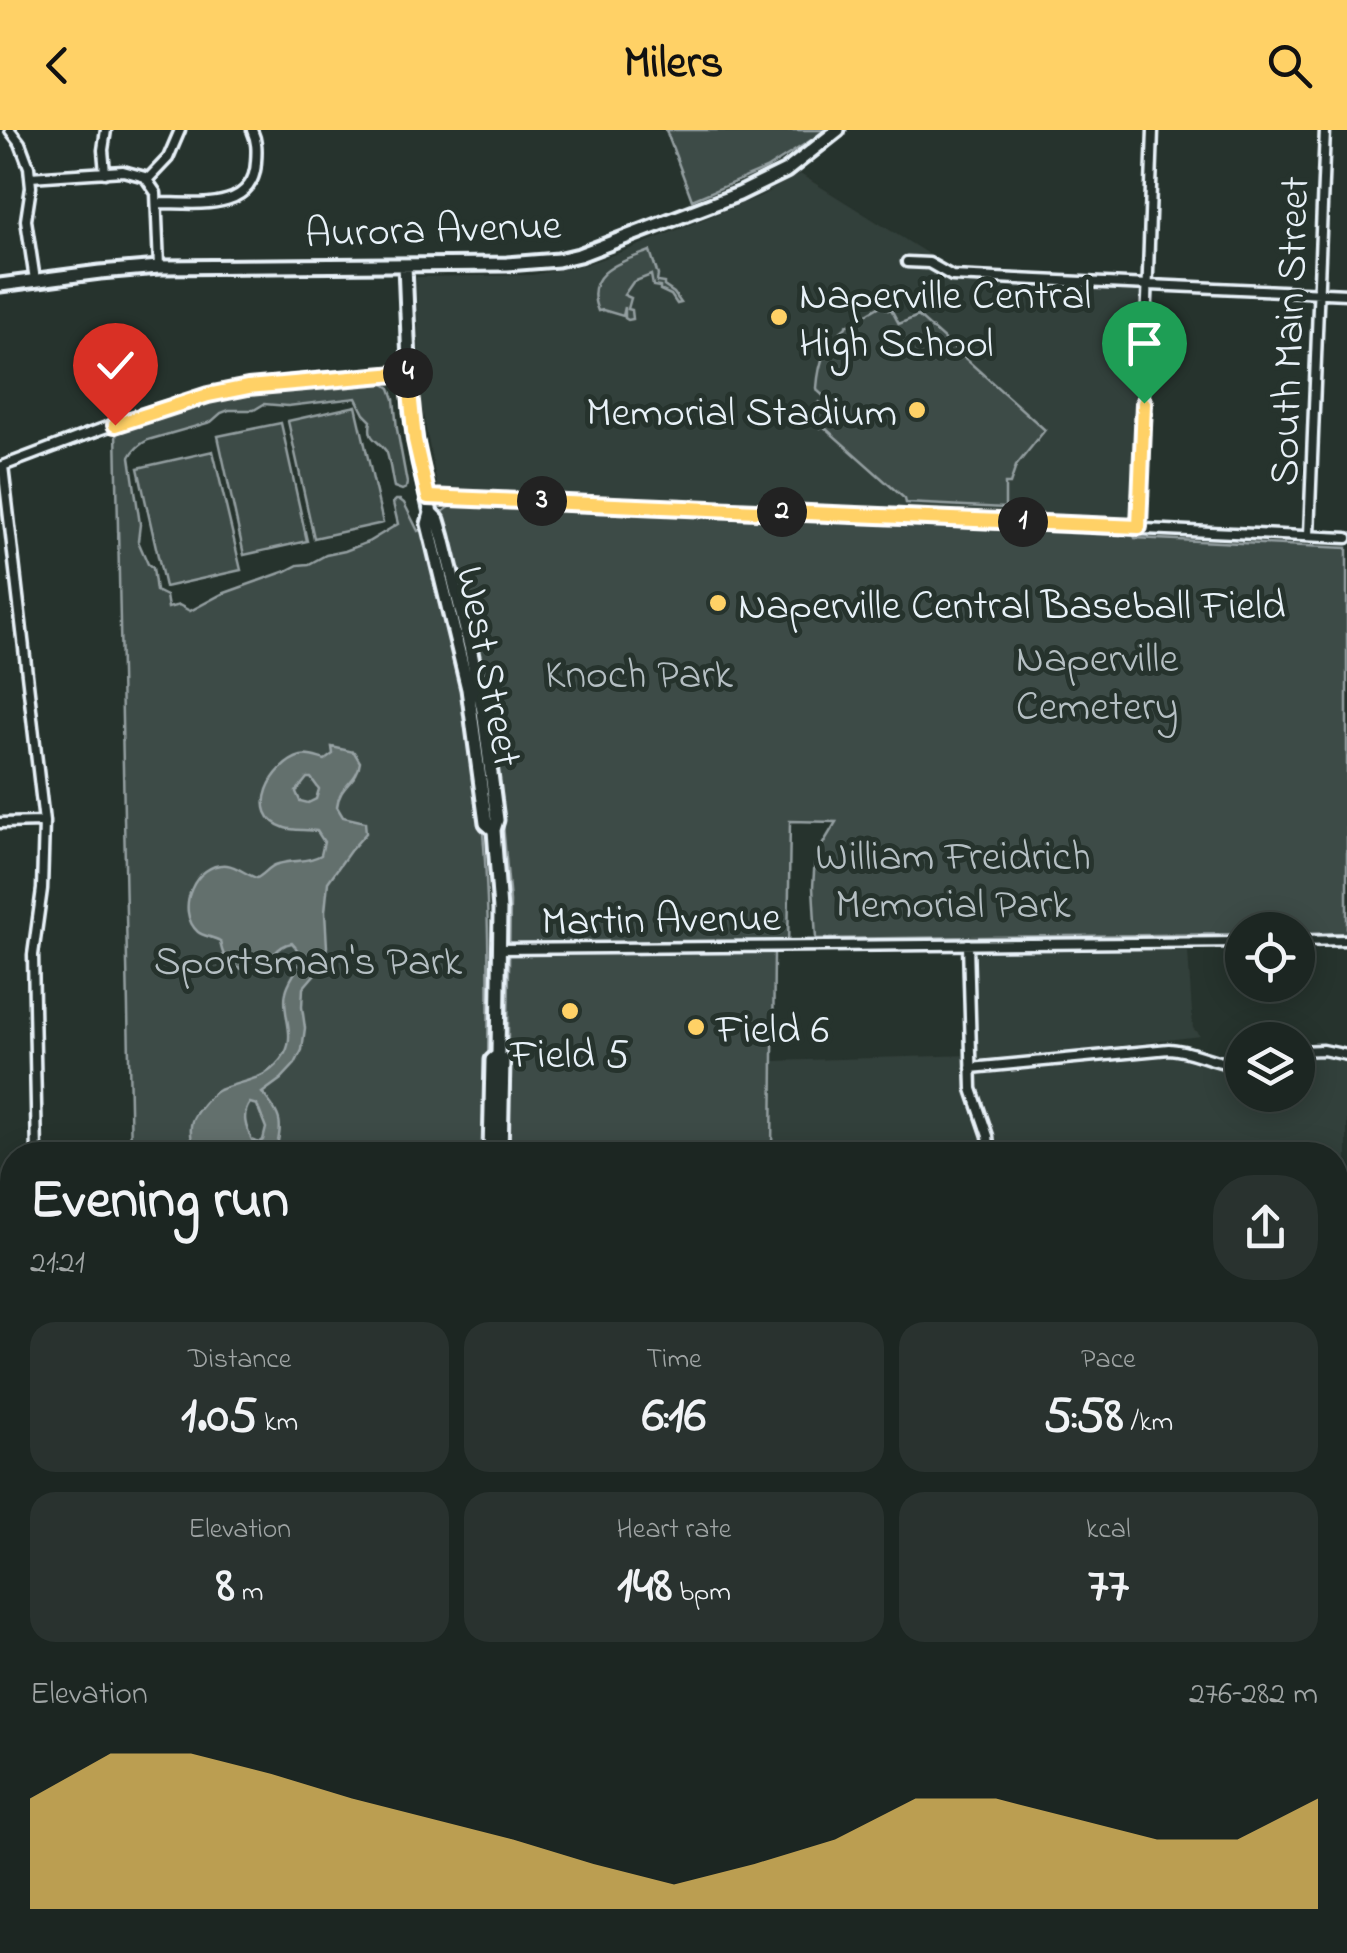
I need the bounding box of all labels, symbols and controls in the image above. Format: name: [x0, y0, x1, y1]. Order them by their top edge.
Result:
text: Milers: [624, 32, 724, 98]
icon: back: [30, 38, 85, 93]
icon: search: [1262, 38, 1317, 93]
street label: South Main Street: [1256, 175, 1327, 487]
street label: Aurora Avenue: [304, 197, 563, 266]
place label: Naperville Central High School: [799, 267, 1091, 376]
pin: [1102, 301, 1187, 404]
marker: Naperville Central High School: [768, 306, 790, 328]
icon: arrive: [1117, 316, 1172, 371]
pin: [73, 323, 158, 426]
icon: check: [88, 338, 143, 393]
pin: 4: [383, 348, 433, 398]
text: 4: [402, 352, 414, 393]
place label: Memorial Stadium: [586, 384, 897, 445]
marker: Memorial Stadium: [906, 399, 928, 421]
pin: 3: [517, 476, 567, 526]
text: 3: [536, 480, 548, 521]
pin: 2: [757, 487, 807, 537]
text: 2: [775, 491, 789, 532]
pin: 1: [998, 497, 1048, 547]
text: 1: [1019, 501, 1027, 542]
street label: West Street: [437, 561, 536, 772]
place label: Naperville Central Baseball Field: [738, 577, 1286, 638]
marker: Naperville Central Baseball Field: [707, 592, 729, 614]
park label: Naperville Cemetery: [1016, 630, 1178, 739]
park label: Knoch Park: [545, 646, 734, 707]
park label: William Freidrich Memorial Park: [815, 828, 1091, 937]
street label: Martin Avenue: [541, 889, 782, 954]
map controls: [1225, 912, 1315, 1112]
button: locate: [1225, 912, 1315, 1002]
park label: Sportsman's Park: [154, 933, 463, 994]
marker: Field 5: [559, 1000, 581, 1022]
place label: Field 6: [715, 1001, 829, 1062]
marker: Field 6: [685, 1016, 707, 1038]
button: layers: [1225, 1022, 1315, 1112]
place label: Field 5: [510, 1026, 629, 1087]
text: Evening run: [30, 1163, 289, 1243]
button: share: [1213, 1175, 1318, 1280]
text: 21:21: [30, 1241, 85, 1288]
text: Distance: [188, 1340, 291, 1381]
text: Time: [646, 1340, 702, 1381]
text: Pace: [1081, 1340, 1136, 1381]
text: 1.05: [181, 1381, 257, 1454]
text: 6:16: [642, 1381, 706, 1454]
text: 5:58: [1043, 1381, 1124, 1454]
text: km: [257, 1403, 298, 1444]
text: /km: [1124, 1403, 1173, 1444]
text: Elevation: [188, 1510, 291, 1551]
text: Heart rate: [617, 1510, 731, 1551]
text: kcal: [1086, 1510, 1131, 1551]
text: 8: [216, 1551, 235, 1624]
text: 148: [617, 1551, 672, 1624]
text: 77: [1088, 1551, 1129, 1624]
text: m: [235, 1573, 263, 1614]
text: bpm: [672, 1573, 731, 1614]
text: Elevation: [30, 1672, 148, 1719]
text: 276–282 m: [1189, 1672, 1318, 1719]

